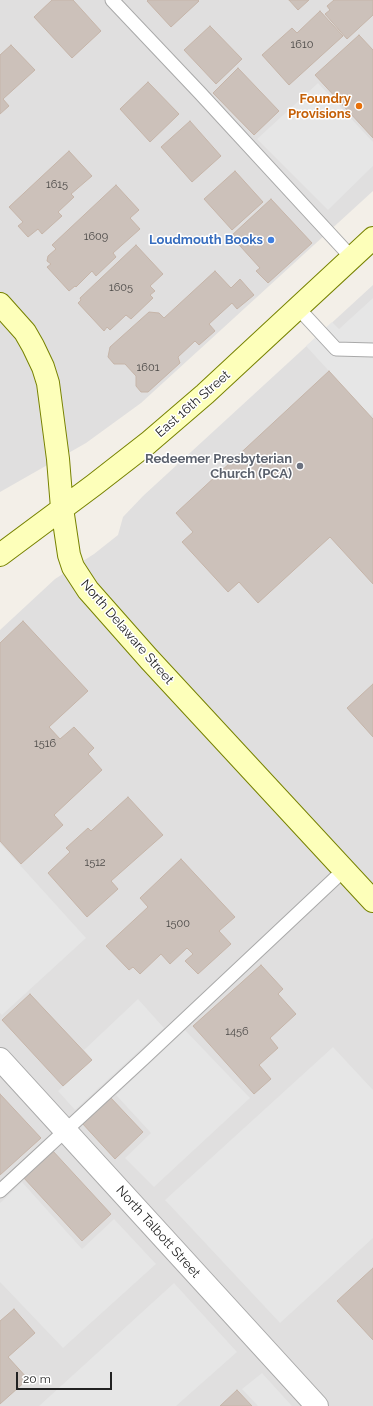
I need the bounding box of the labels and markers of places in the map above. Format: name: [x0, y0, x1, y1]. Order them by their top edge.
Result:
place label: Foundry Provisions: [288, 91, 351, 122]
marker: Foundry Provisions: [354, 101, 364, 111]
place label: Loudmouth Books: [149, 232, 263, 248]
marker: Loudmouth Books: [266, 235, 276, 245]
place label: Redeemer Presbyterian Church (PCA): [145, 451, 292, 482]
marker: Redeemer Presbyterian Church (PCA): [295, 461, 305, 471]

